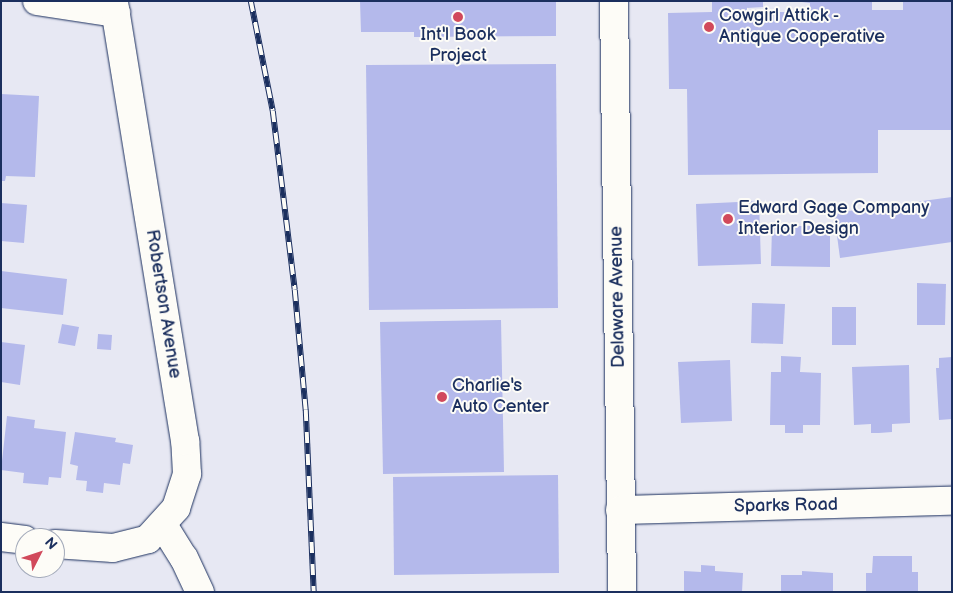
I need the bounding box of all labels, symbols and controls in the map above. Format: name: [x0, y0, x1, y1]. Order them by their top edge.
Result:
place label: Cowgirl Attick - Antique Cooperative: [719, 6, 885, 48]
marker: Int'l Book Project: [452, 11, 464, 23]
marker: Cowgirl Attick - Antique Cooperative: [703, 21, 715, 33]
place label: Int'l Book Project: [420, 25, 496, 68]
place label: Edward Gage Company Interior Design: [738, 198, 929, 240]
marker: Edward Gage Company Interior Design: [722, 213, 734, 225]
street label: Delaware Avenue: [606, 226, 630, 368]
street label: Robertson Avenue: [141, 228, 185, 380]
place label: Charlie's Auto Center: [452, 376, 549, 418]
marker: Charlie's Auto Center: [436, 391, 448, 403]
street label: Sparks Road: [734, 494, 838, 518]
north arrow: [15, 528, 65, 578]
text: N: [41, 534, 61, 553]

